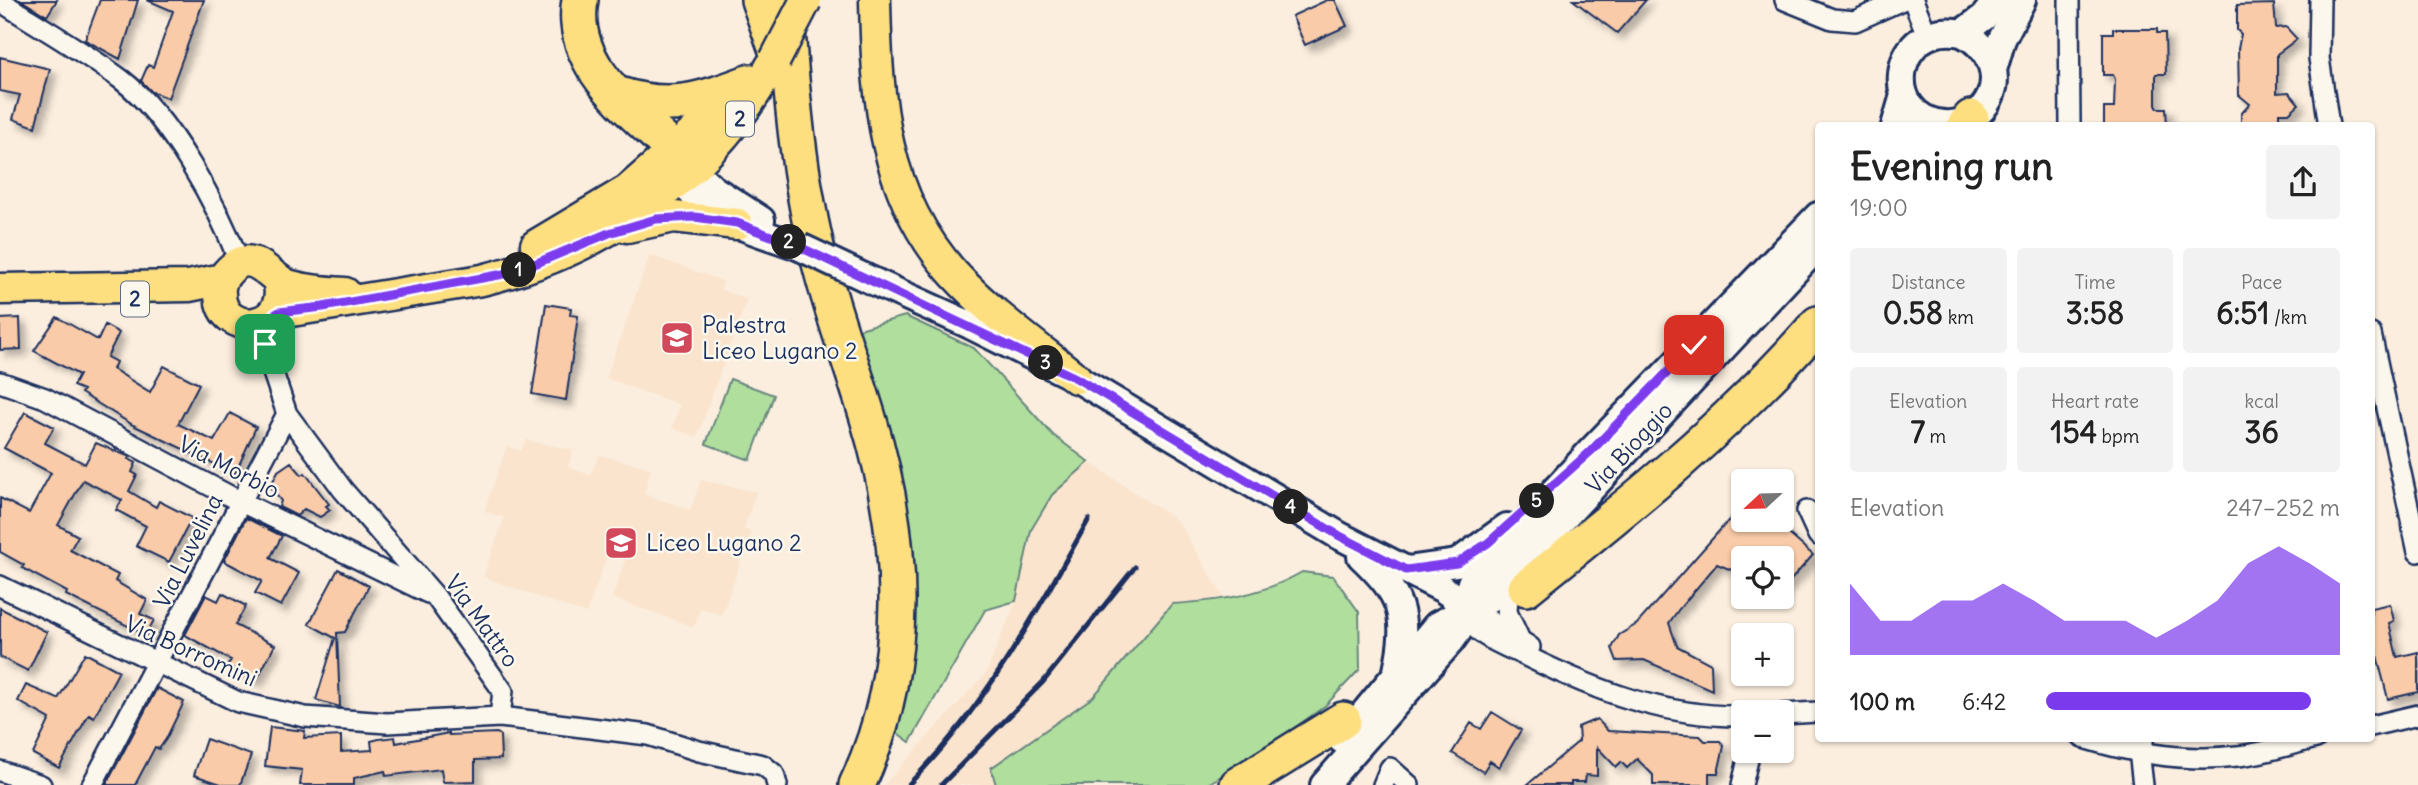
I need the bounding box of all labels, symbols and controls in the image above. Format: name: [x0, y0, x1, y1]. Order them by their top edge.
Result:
road number: 2: [726, 102, 754, 136]
text: Evening run: [1850, 143, 2053, 190]
button: share: [2266, 145, 2340, 219]
text: 19:00: [1850, 193, 1908, 222]
pin: 2: [772, 224, 806, 260]
text: 2: [783, 229, 794, 253]
pin: 1: [502, 252, 536, 288]
text: 1: [515, 257, 522, 281]
text: Distance: [1891, 270, 1965, 294]
text: Time: [2074, 270, 2116, 294]
text: Pace: [2241, 270, 2282, 294]
road number: 2: [121, 282, 149, 316]
text: 0.58: [1883, 294, 1943, 332]
text: 3:58: [2066, 294, 2124, 332]
text: 6:51: [2216, 294, 2269, 332]
text: km: [1943, 305, 1974, 329]
text: /km: [2269, 305, 2307, 329]
place label: Palestra Liceo Lugano 2: [702, 310, 858, 365]
pin: [235, 314, 295, 374]
pin: [1664, 315, 1724, 375]
school or university icon: Palestra Liceo Lugano 2: [658, 319, 696, 357]
icon: arrive: [246, 325, 284, 363]
icon: check: [1675, 326, 1713, 364]
pin: 3: [1028, 346, 1064, 380]
text: 3: [1040, 350, 1051, 374]
text: Elevation: [1889, 389, 1967, 413]
text: Heart rate: [2051, 389, 2139, 413]
text: kcal: [2245, 389, 2279, 413]
street label: Via Bioggio: [1579, 396, 1678, 500]
text: 7: [1910, 413, 1925, 451]
text: 154: [2050, 413, 2097, 451]
text: 36: [2244, 413, 2279, 451]
text: m: [1925, 424, 1946, 448]
text: bpm: [2097, 424, 2140, 448]
street label: Via Morbio: [174, 429, 285, 504]
north arrow: [1731, 469, 1794, 532]
map controls: [1731, 469, 1794, 763]
pin: 5: [1520, 484, 1554, 518]
text: 5: [1531, 488, 1542, 512]
street label: Via Luvelina: [146, 489, 229, 613]
pin: 4: [1274, 490, 1308, 524]
text: Elevation: [1850, 493, 1944, 522]
text: 247–252 m: [2226, 493, 2340, 522]
text: 4: [1285, 494, 1296, 518]
school or university icon: Liceo Lugano 2: [602, 524, 640, 562]
place label: Liceo Lugano 2: [646, 528, 802, 557]
button: locate: [1731, 546, 1794, 609]
street label: Via Mattro: [439, 569, 526, 673]
street label: Via Borromini: [121, 609, 262, 693]
button: +: [1731, 623, 1794, 686]
text: 100 m: [1850, 687, 1915, 716]
text: 6:42: [1962, 687, 2006, 716]
button: −: [1731, 700, 1794, 763]

